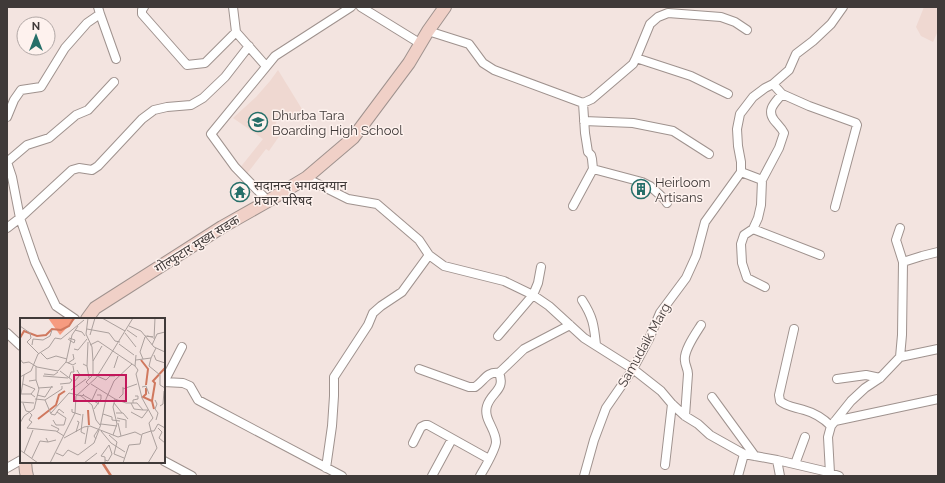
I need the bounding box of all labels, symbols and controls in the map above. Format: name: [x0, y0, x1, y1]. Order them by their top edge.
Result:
north arrow: [16, 16, 56, 56]
text: N: [32, 20, 40, 33]
place label: Dhurba Tara Boarding High School: [272, 108, 403, 138]
school or university icon: Dhurba Tara Boarding High School: [247, 111, 269, 133]
place label: Heirloom Artisans: [655, 175, 711, 205]
place label: सदानन्द भगवद्ग्यान प्रचार परिषद: [254, 178, 348, 208]
building icon: Heirloom Artisans: [630, 178, 652, 200]
temple icon: सदानन्द भगवद्ग्यान प्रचार परिषद: [229, 181, 251, 203]
street label: गोल्फुटार मुख्य सडक: [152, 211, 243, 277]
street label: Samudaik Marg: [615, 300, 673, 390]
inset map: [20, 318, 165, 463]

